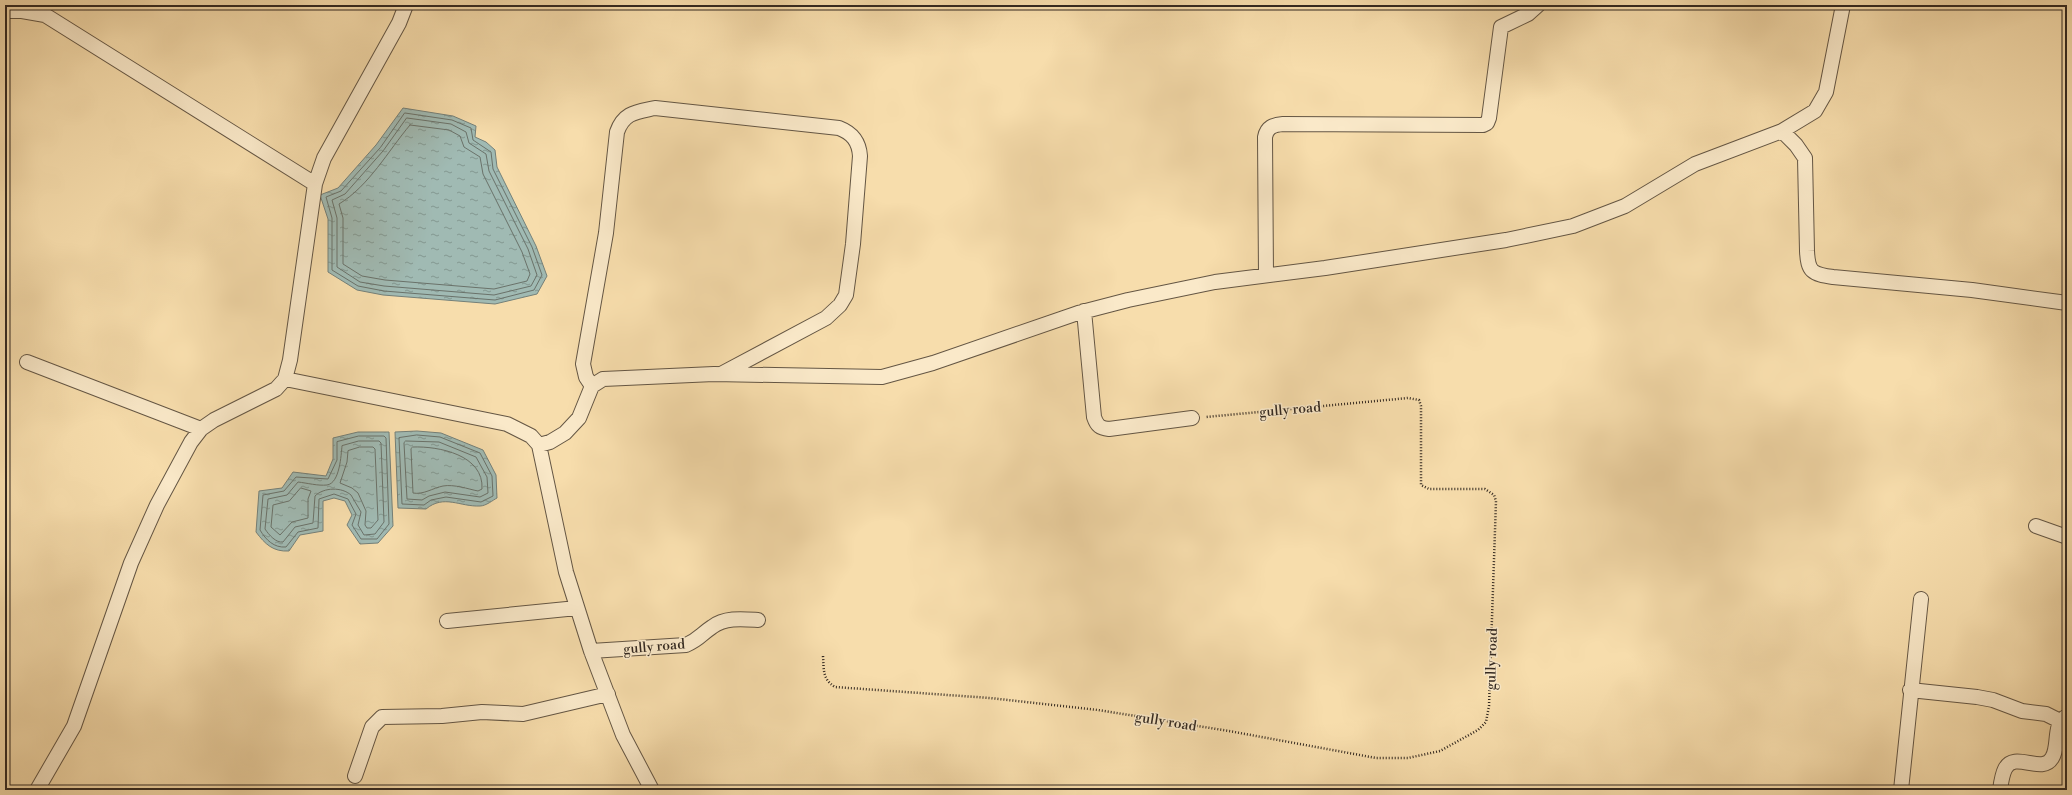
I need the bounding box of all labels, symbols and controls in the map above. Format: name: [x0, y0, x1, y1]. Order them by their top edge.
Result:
street label: gully road: [1258, 398, 1322, 422]
street label: gully road: [1482, 628, 1502, 690]
street label: gully road: [622, 635, 686, 659]
street label: gully road: [1134, 708, 1198, 736]

